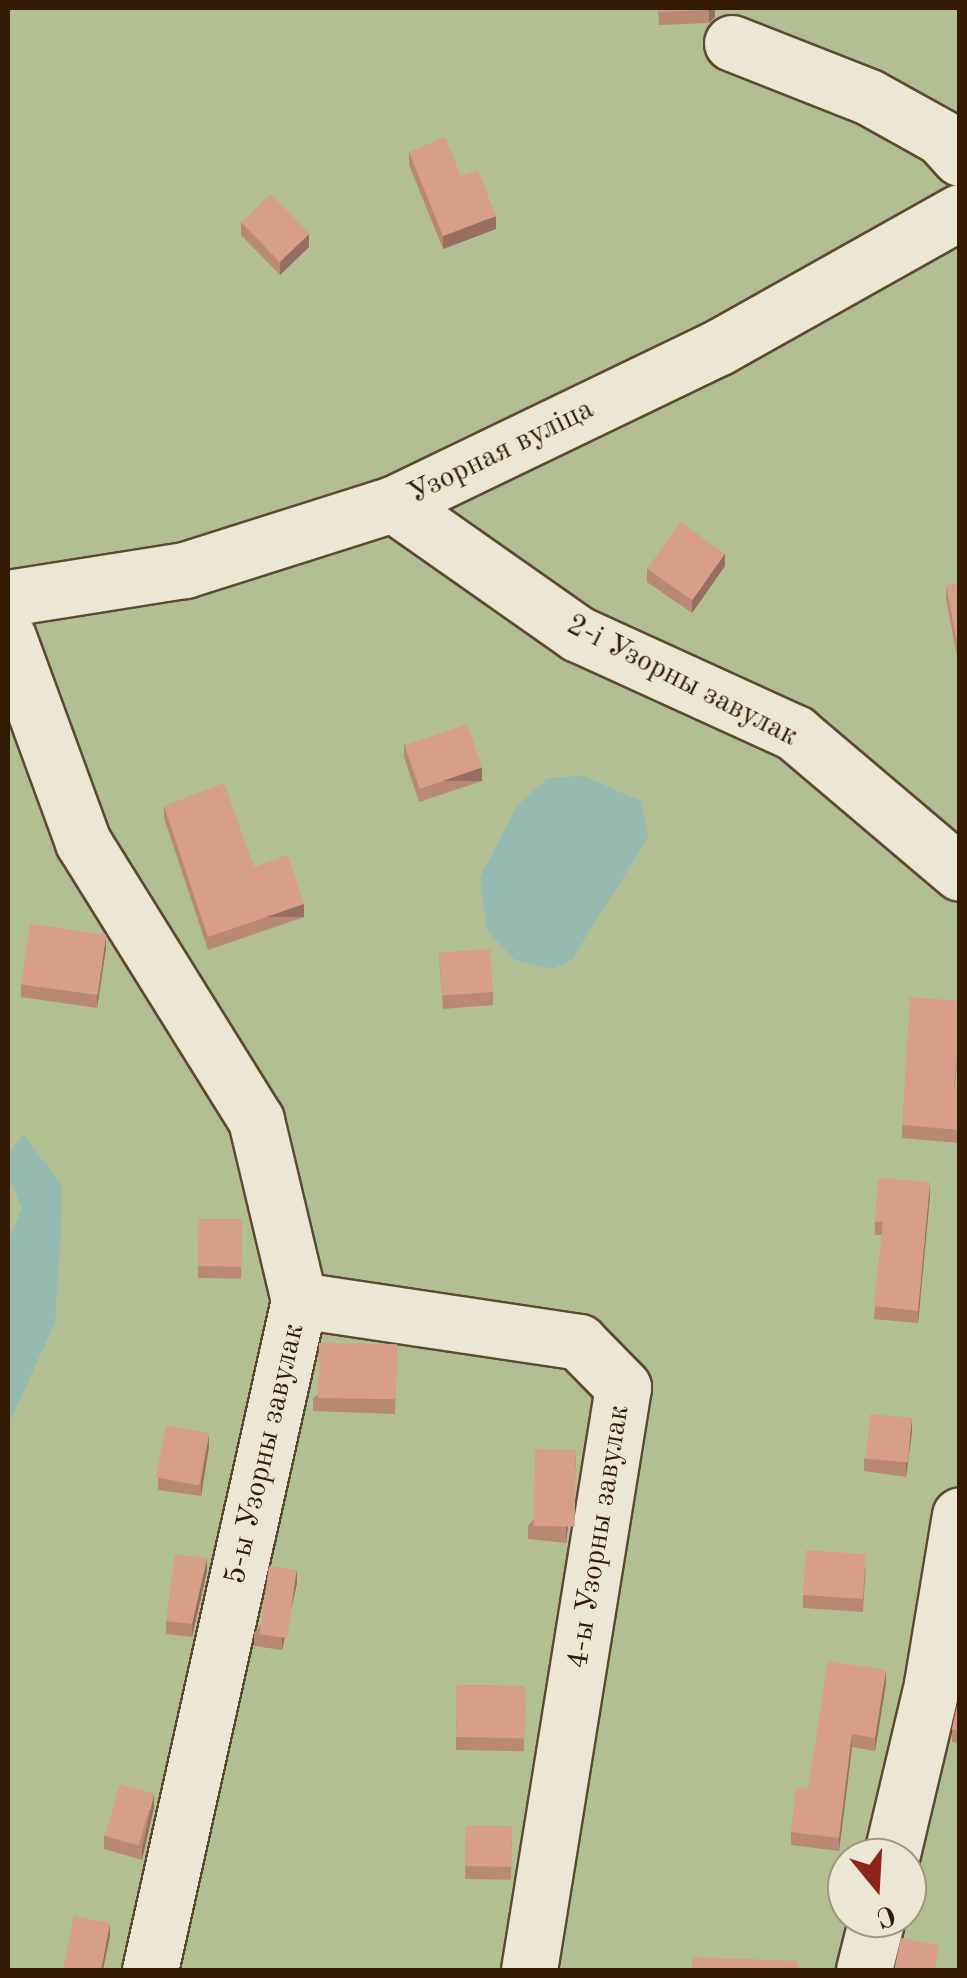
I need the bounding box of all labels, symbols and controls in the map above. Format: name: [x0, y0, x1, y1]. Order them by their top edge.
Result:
street label: Узорная вуліца: [402, 392, 600, 512]
street label: 2-і Узорны завулак: [560, 607, 804, 755]
street label: 5-ы Узорны завулак: [217, 1320, 313, 1588]
street label: 4-ы Узорны завулак: [560, 1403, 638, 1671]
north arrow: [827, 1838, 927, 1938]
text: С: [873, 1898, 899, 1931]

